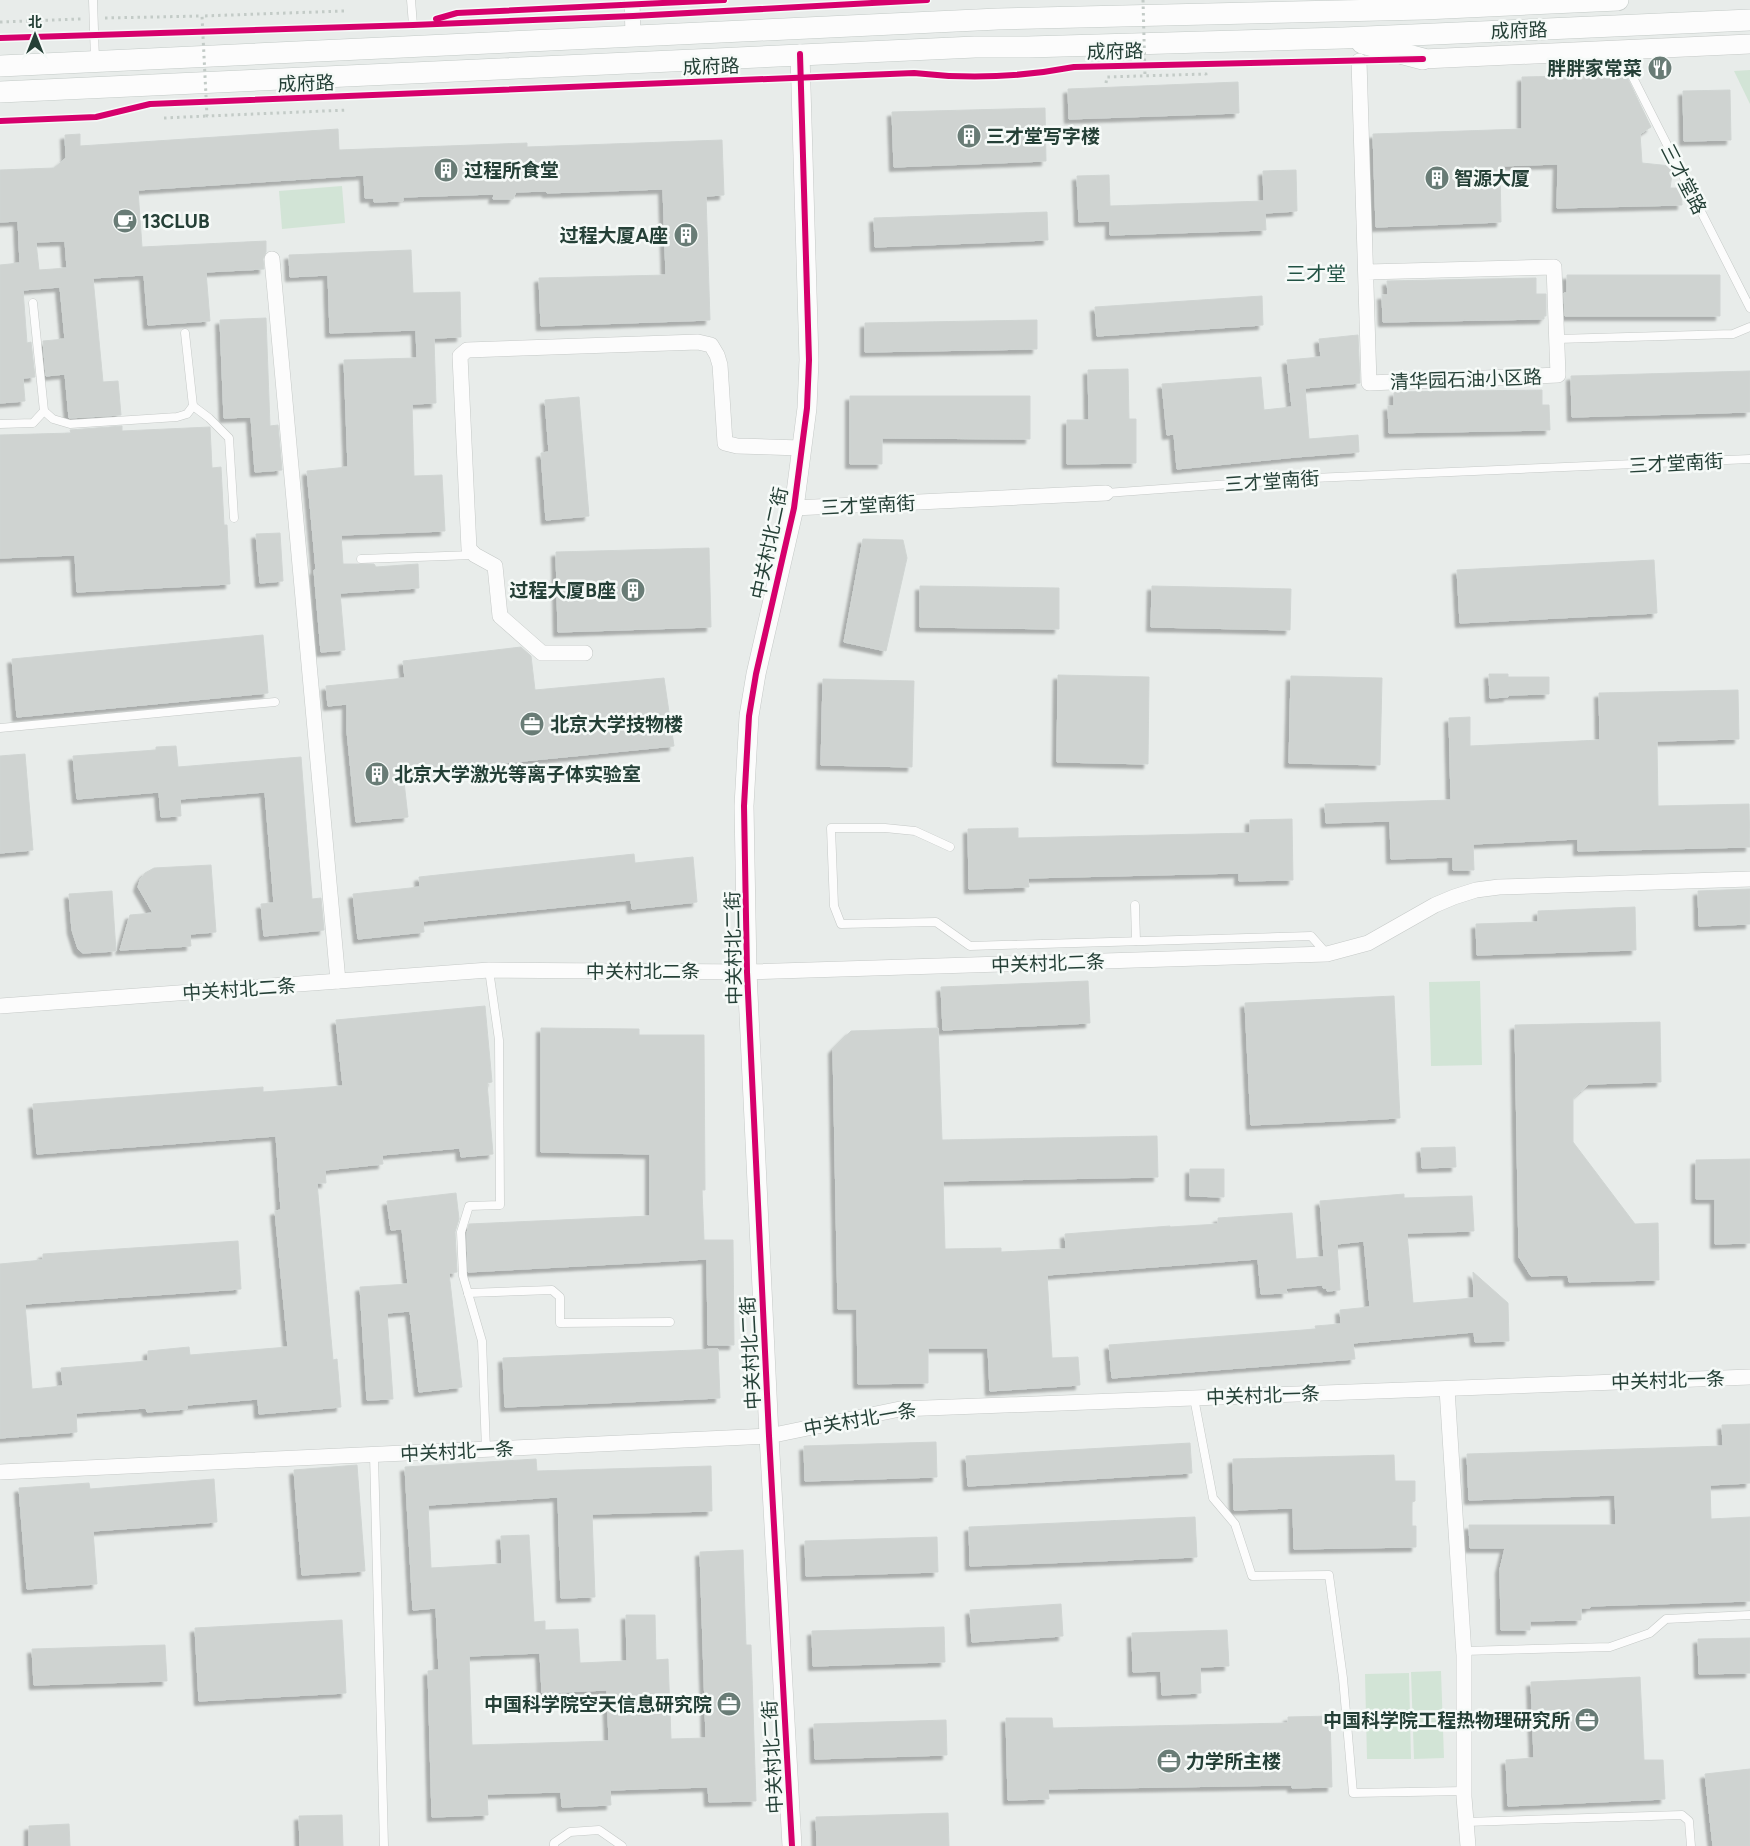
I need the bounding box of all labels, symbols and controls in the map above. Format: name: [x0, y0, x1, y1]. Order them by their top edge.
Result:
north arrow: [10, 10, 60, 60]
text: 北: [28, 14, 42, 31]
street label: 成府路: [1490, 18, 1548, 43]
street label: 成府路: [1086, 40, 1144, 63]
street label: 成府路: [682, 54, 740, 79]
restaurant icon: 胖胖家常菜: [1647, 55, 1673, 81]
place label: 胖胖家常菜: [1547, 57, 1642, 80]
street label: 成府路: [277, 71, 335, 96]
building icon: 三才堂写字楼: [956, 123, 982, 149]
place label: 三才堂写字楼: [986, 125, 1100, 148]
street label: 三才堂路: [1656, 140, 1711, 218]
building icon: 过程所食堂: [433, 157, 459, 183]
place label: 过程所食堂: [464, 159, 559, 182]
building icon: 智源大厦: [1424, 165, 1450, 191]
place label: 智源大厦: [1454, 167, 1530, 190]
cafe icon: 13CLUB: [112, 208, 138, 234]
place label: 13CLUB: [142, 210, 210, 233]
building icon: 过程大厦A座: [673, 222, 699, 248]
place label: 过程大厦A座: [559, 224, 668, 247]
district label: 三才堂: [1286, 262, 1346, 286]
street label: 清华园石油小区路: [1390, 365, 1542, 394]
street label: 三才堂南街: [1628, 450, 1724, 477]
street label: 三才堂南街: [1224, 467, 1320, 496]
street label: 中关村北二街: [746, 485, 793, 601]
street label: 三才堂南街: [820, 492, 916, 519]
building icon: 过程大厦B座: [620, 577, 646, 603]
place label: 过程大厦B座: [509, 579, 616, 602]
office icon: 北京大学技物楼: [519, 711, 545, 737]
place label: 北京大学技物楼: [550, 713, 683, 736]
building icon: 北京大学激光等离子体实验室: [364, 761, 390, 787]
place label: 北京大学激光等离子体实验室: [394, 763, 641, 786]
street label: 中关村北二街: [721, 891, 746, 1005]
street label: 中关村北二条: [991, 950, 1105, 977]
street label: 中关村北二条: [586, 960, 700, 983]
street label: 中关村北二条: [181, 974, 297, 1005]
street label: 中关村北二街: [736, 1295, 765, 1411]
street label: 中关村北一条: [1611, 1367, 1725, 1394]
street label: 中关村北一条: [1206, 1382, 1320, 1409]
street label: 中关村北一条: [802, 1398, 918, 1441]
street label: 中关村北一条: [399, 1437, 515, 1466]
office icon: 中国科学院空天信息研究院: [716, 1691, 742, 1717]
place label: 中国科学院空天信息研究院: [484, 1693, 712, 1716]
street label: 中关村北二街: [758, 1699, 787, 1815]
office icon: 中国科学院工程热物理研究所: [1574, 1707, 1600, 1733]
place label: 中国科学院工程热物理研究所: [1323, 1709, 1570, 1732]
office icon: 力学所主楼: [1156, 1748, 1182, 1774]
place label: 力学所主楼: [1186, 1750, 1281, 1773]

